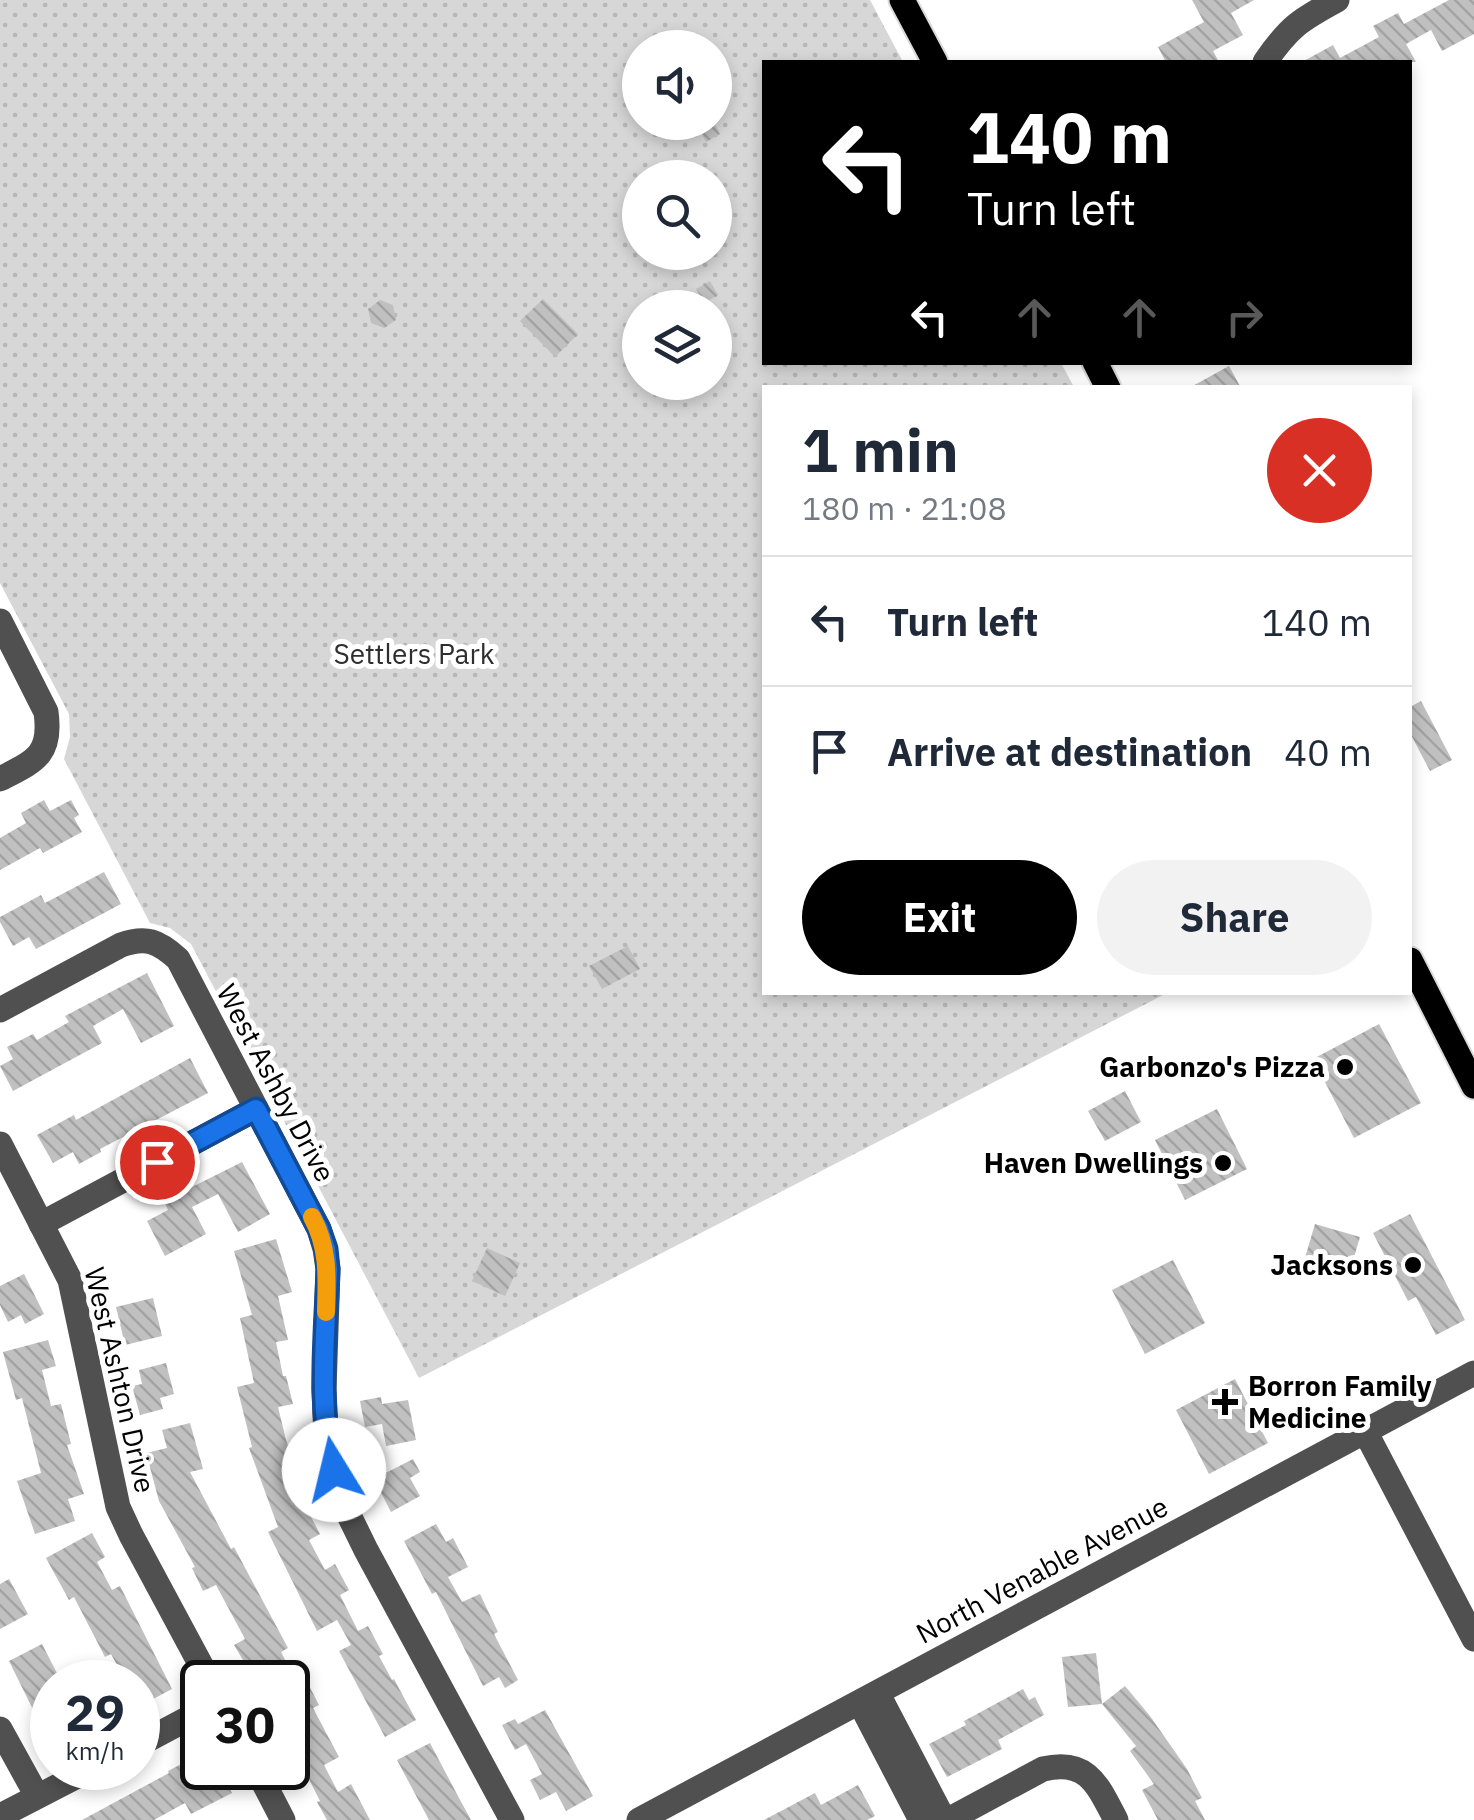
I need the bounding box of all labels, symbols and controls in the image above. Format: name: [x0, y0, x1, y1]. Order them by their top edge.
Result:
map controls: [622, 30, 732, 400]
button: sound: [622, 30, 732, 140]
text: 140 m: [967, 91, 1172, 182]
icon: left: [802, 100, 932, 230]
button: search: [622, 160, 732, 270]
text: Turn left: [967, 179, 1136, 237]
button: layers: [622, 290, 732, 400]
icon: left: [902, 290, 957, 345]
icon: ahead: [1007, 290, 1062, 345]
icon: ahead: [1112, 290, 1167, 345]
icon: right: [1217, 290, 1272, 345]
text: 1 min: [802, 410, 959, 489]
button: close: [1267, 418, 1372, 523]
text: 180 m · 21:08: [802, 487, 1007, 529]
icon: left: [802, 594, 857, 649]
text: Turn left: [887, 597, 1038, 646]
text: 140 m: [1261, 597, 1372, 646]
park label: Settlers Park: [333, 635, 495, 672]
icon: arrive: [802, 724, 857, 779]
text: Arrive at destination: [887, 727, 1252, 776]
text: 40 m: [1284, 727, 1372, 776]
button: Exit: [802, 860, 1077, 975]
button: Share: [1097, 860, 1372, 975]
street label: West Ashby Drive: [209, 977, 344, 1188]
place label: Garbonzo's Pizza: [1099, 1048, 1325, 1085]
marker: Garbonzo's Pizza: [1334, 1056, 1356, 1078]
pin: [115, 1120, 200, 1205]
icon: arrive: [130, 1135, 185, 1190]
place label: Haven Dwellings: [984, 1144, 1203, 1181]
marker: Haven Dwellings: [1212, 1152, 1234, 1174]
place label: Jacksons: [1270, 1246, 1393, 1283]
marker: Jacksons: [1402, 1254, 1424, 1276]
street label: West Ashton Drive: [77, 1264, 164, 1496]
place label: Borron Family Medicine: [1248, 1367, 1432, 1436]
marker: Borron Family Medicine: [1212, 1389, 1238, 1415]
position arrow: [282, 1418, 386, 1522]
street label: North Venable Avenue: [909, 1488, 1174, 1652]
speed limit sign: 30: [180, 1660, 310, 1790]
text: 29: [65, 1680, 125, 1745]
text: km/h: [66, 1734, 124, 1767]

